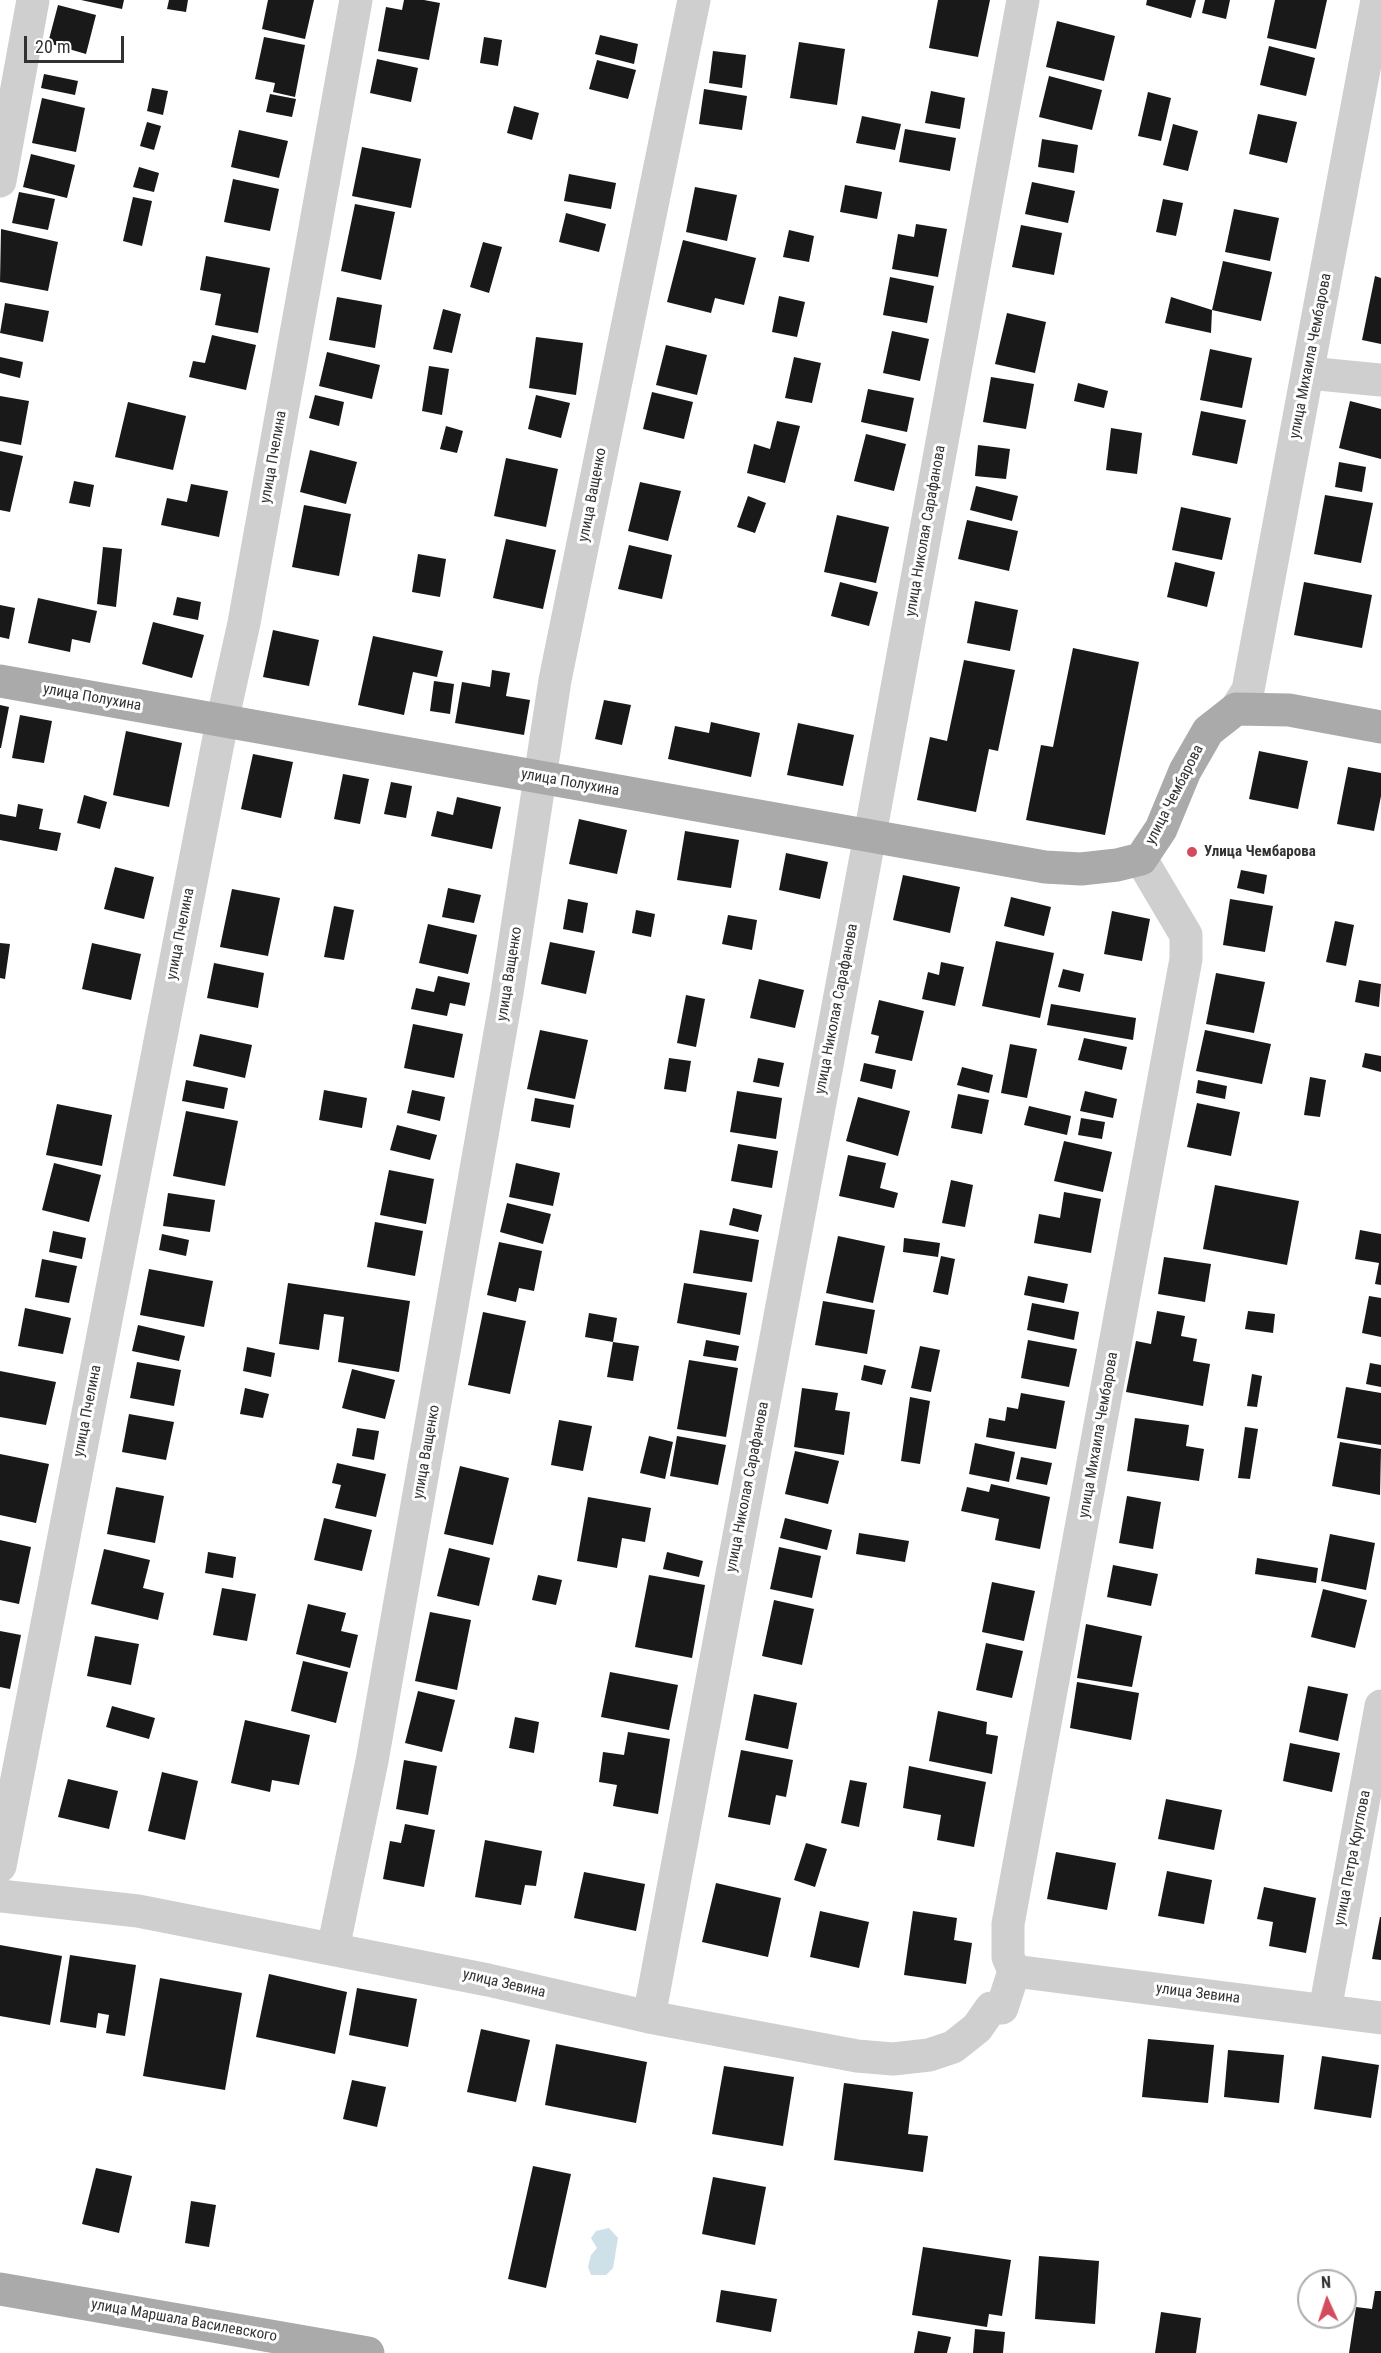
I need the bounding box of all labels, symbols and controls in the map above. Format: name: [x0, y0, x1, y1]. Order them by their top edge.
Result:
scale bar: [27, 24, 128, 62]
text: 20 m: [35, 36, 70, 57]
street label: улица Михаила Чембарова: [1286, 272, 1336, 440]
street label: улица Пчелина: [257, 409, 291, 505]
street label: улица Николая Сарафанова: [902, 444, 950, 618]
street label: улица Ващенко: [575, 447, 611, 543]
street label: улица Полухина: [41, 681, 143, 715]
street label: улица Чембарова: [1142, 742, 1208, 848]
street label: улица Полухина: [519, 766, 621, 800]
place label: Улица Чембарова: [1204, 843, 1316, 861]
marker: Улица Чембарова: [1185, 845, 1199, 859]
street label: улица Пчелина: [163, 886, 199, 982]
street label: улица Николая Сарафанова: [812, 922, 862, 1096]
street label: улица Ващенко: [494, 926, 526, 1022]
street label: улица Михаила Чембарова: [1076, 1351, 1122, 1519]
street label: улица Пчелина: [70, 1363, 106, 1459]
street label: улица Николая Сарафанова: [723, 1400, 773, 1574]
street label: улица Ващенко: [410, 1404, 444, 1500]
street label: улица Петра Круглова: [1331, 1789, 1375, 1927]
street label: улица Зевина: [461, 1966, 547, 2002]
street label: улица Зевина: [1155, 1980, 1241, 2008]
north arrow: [1297, 2269, 1357, 2329]
text: N: [1321, 2273, 1332, 2292]
street label: улица Маршала Василевского: [90, 2296, 278, 2346]

